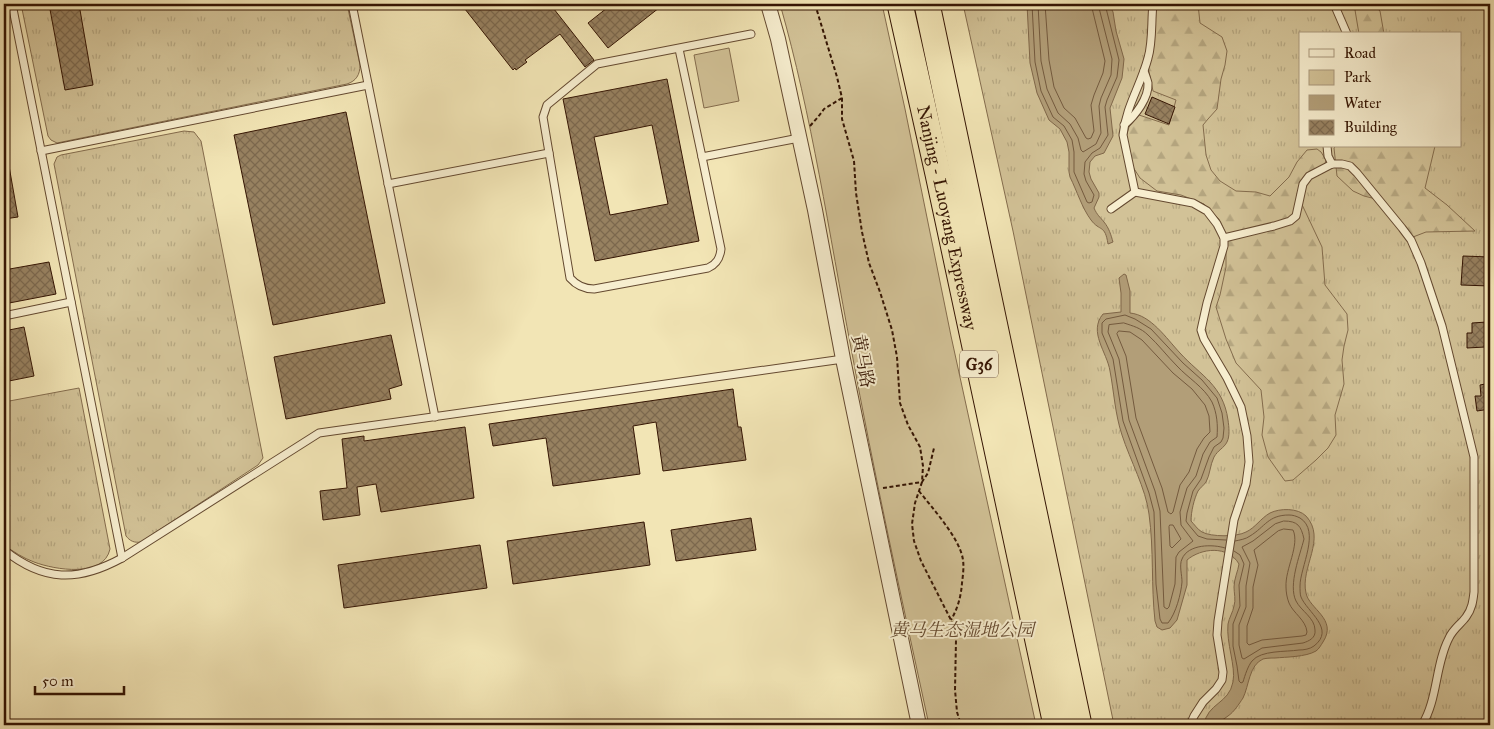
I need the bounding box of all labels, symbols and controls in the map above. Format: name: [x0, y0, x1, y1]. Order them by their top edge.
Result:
legend: [1299, 32, 1462, 148]
text: Road: [1344, 44, 1376, 62]
text: Park: [1344, 68, 1371, 86]
text: Water: [1344, 94, 1381, 112]
street label: Nanjing - Luoyang Expressway: [912, 103, 982, 333]
text: Building: [1344, 118, 1398, 136]
street label: 黄马路: [847, 332, 879, 390]
road number: G36: [960, 350, 998, 378]
park label: 黄马生态湿地公园: [890, 619, 1037, 641]
scale bar: [35, 664, 124, 696]
text: 50 m: [42, 672, 74, 690]

